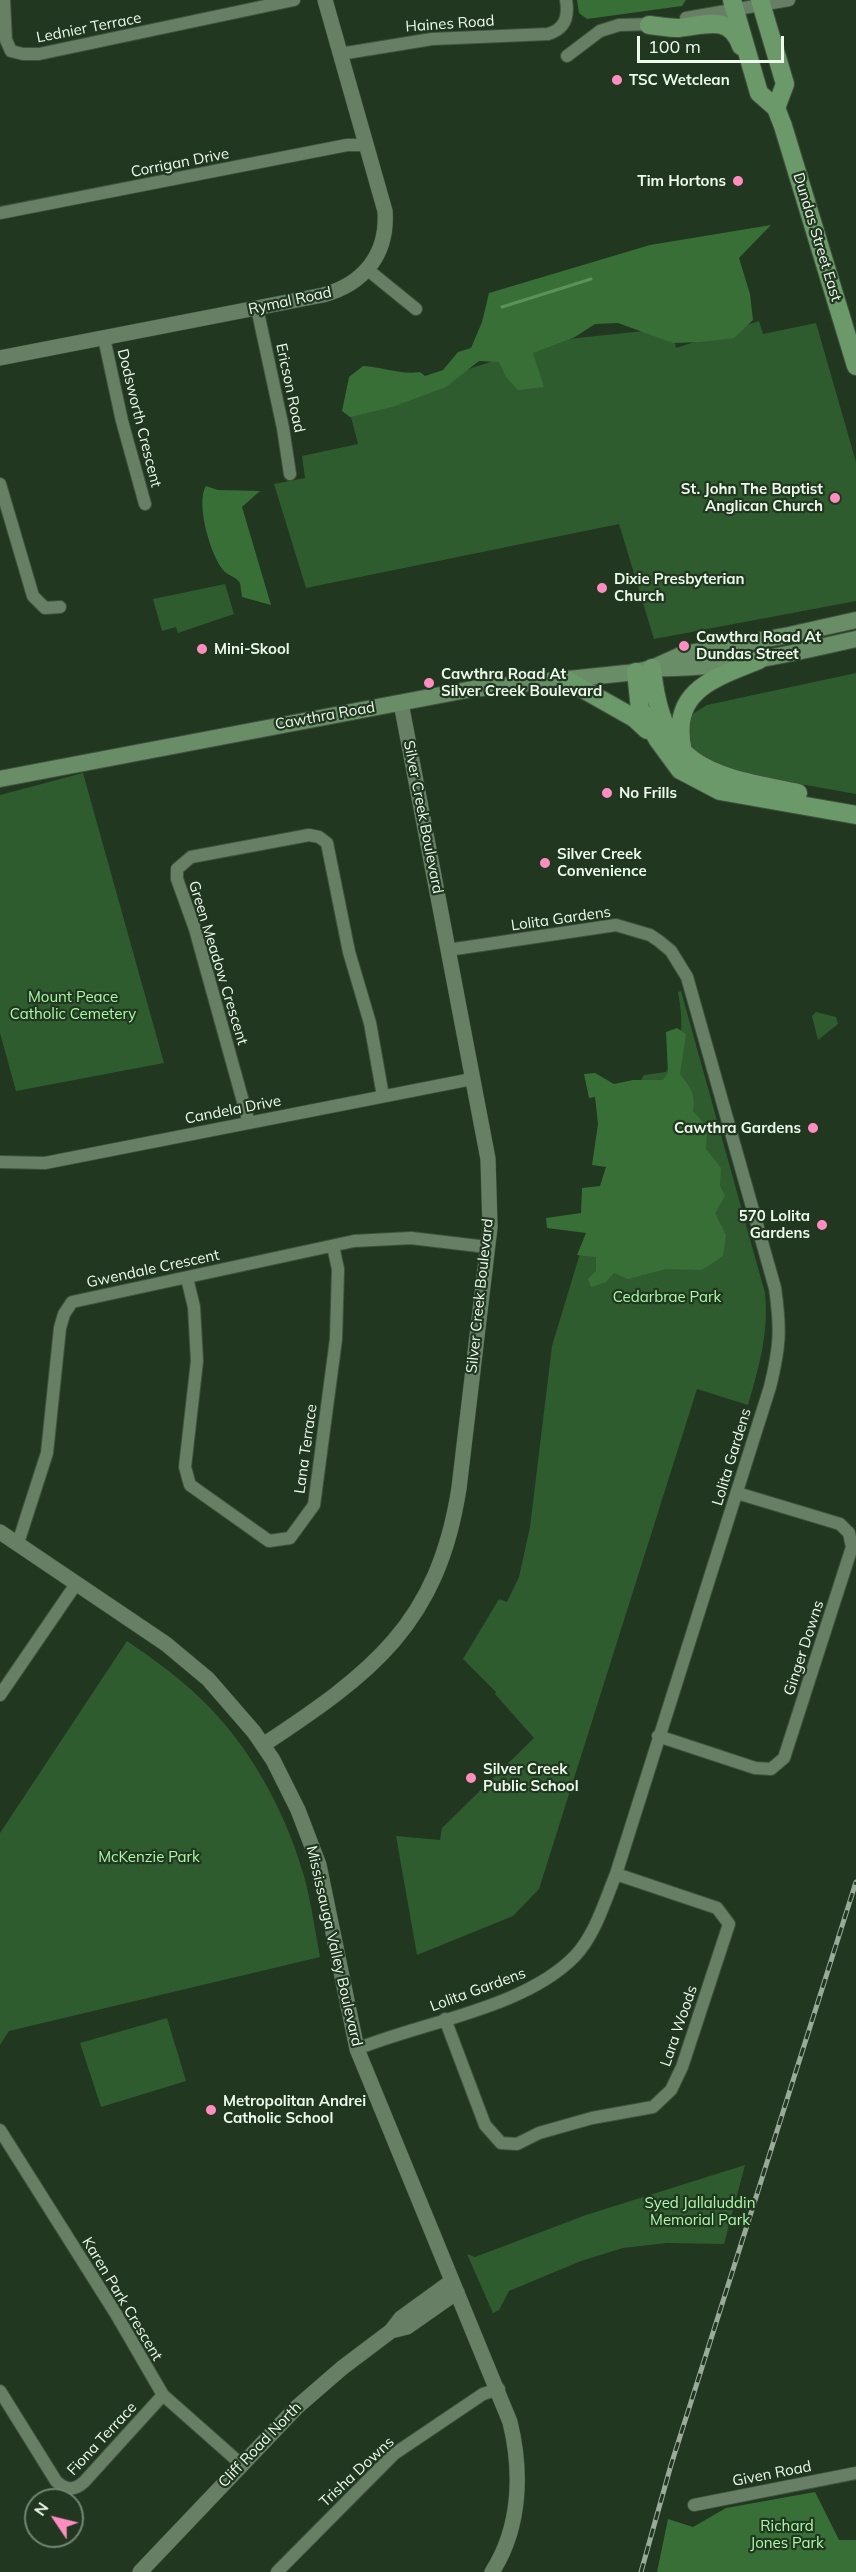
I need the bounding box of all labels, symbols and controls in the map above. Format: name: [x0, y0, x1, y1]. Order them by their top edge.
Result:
street label: Lednier Terrace: [35, 9, 143, 47]
street label: Haines Road: [405, 12, 495, 36]
scale bar: [640, 24, 787, 62]
text: 100 m: [648, 35, 701, 58]
place label: TSC Wetclean: [629, 71, 730, 89]
marker: TSC Wetclean: [610, 73, 624, 87]
street label: Corrigan Drive: [129, 145, 231, 181]
street label: Dundas Street East: [789, 170, 845, 304]
place label: Tim Hortons: [637, 172, 726, 190]
marker: Tim Hortons: [731, 174, 745, 188]
street label: Rymal Road: [247, 283, 333, 319]
street label: Ericson Road: [272, 342, 308, 434]
street label: Dodsworth Crescent: [113, 347, 165, 489]
place label: St. John The Baptist Anglican Church: [681, 480, 823, 515]
marker: St. John The Baptist Anglican Church: [828, 491, 842, 505]
place label: Dixie Presbyterian Church: [614, 570, 745, 605]
marker: Dixie Presbyterian Church: [595, 581, 609, 595]
place label: Cawthra Road At Dundas Street: [696, 628, 821, 663]
marker: Cawthra Road At Dundas Street: [677, 639, 691, 653]
place label: Mini-Skool: [214, 640, 290, 658]
marker: Mini-Skool: [195, 642, 209, 656]
place label: Cawthra Road At Silver Creek Boulevard: [441, 665, 602, 700]
marker: Cawthra Road At Silver Creek Boulevard: [422, 676, 436, 690]
street label: Cawthra Road: [274, 698, 376, 734]
street label: Silver Creek Boulevard: [399, 739, 447, 895]
place label: No Frills: [619, 784, 677, 802]
marker: No Frills: [600, 786, 614, 800]
place label: Silver Creek Convenience: [557, 845, 647, 880]
marker: Silver Creek Convenience: [538, 856, 552, 870]
street label: Green Meadow Crescent: [184, 879, 252, 1047]
street label: Lolita Gardens: [510, 903, 612, 935]
park label: Mount Peace Catholic Cemetery: [10, 988, 136, 1023]
street label: Candela Drive: [183, 1092, 283, 1128]
place label: Cawthra Gardens: [674, 1119, 801, 1137]
marker: Cawthra Gardens: [806, 1121, 820, 1135]
place label: 570 Lolita Gardens: [739, 1207, 810, 1242]
street label: Silver Creek Boulevard: [463, 1218, 497, 1374]
marker: 570 Lolita Gardens: [815, 1218, 829, 1232]
street label: Gwendale Crescent: [85, 1246, 221, 1292]
park label: Cedarbrae Park: [613, 1288, 721, 1306]
street label: Lana Terrace: [291, 1403, 321, 1495]
street label: Lolita Gardens: [709, 1406, 755, 1508]
street label: Ginger Downs: [780, 1598, 828, 1698]
place label: Silver Creek Public School: [483, 1760, 579, 1795]
marker: Silver Creek Public School: [464, 1771, 478, 1785]
street label: Mississauga Valley Boulevard: [302, 1844, 366, 2048]
park label: McKenzie Park: [98, 1848, 200, 1866]
street label: Lolita Gardens: [428, 1964, 528, 2016]
street label: Lara Woods: [657, 1983, 701, 2069]
place label: Metropolitan Andrei Catholic School: [223, 2092, 366, 2127]
marker: Metropolitan Andrei Catholic School: [204, 2103, 218, 2117]
park label: Syed Jallaluddin Memorial Park: [645, 2194, 755, 2229]
street label: Karen Park Crescent: [78, 2234, 166, 2364]
street label: Fiona Terrace: [64, 2399, 140, 2479]
street label: Cliff Road North: [215, 2399, 305, 2491]
street label: Trisha Downs: [316, 2433, 398, 2511]
street label: Given Road: [731, 2458, 813, 2490]
north arrow: [24, 2488, 84, 2548]
text: N: [29, 2498, 53, 2520]
park label: Richard Jones Park: [750, 2517, 824, 2552]

